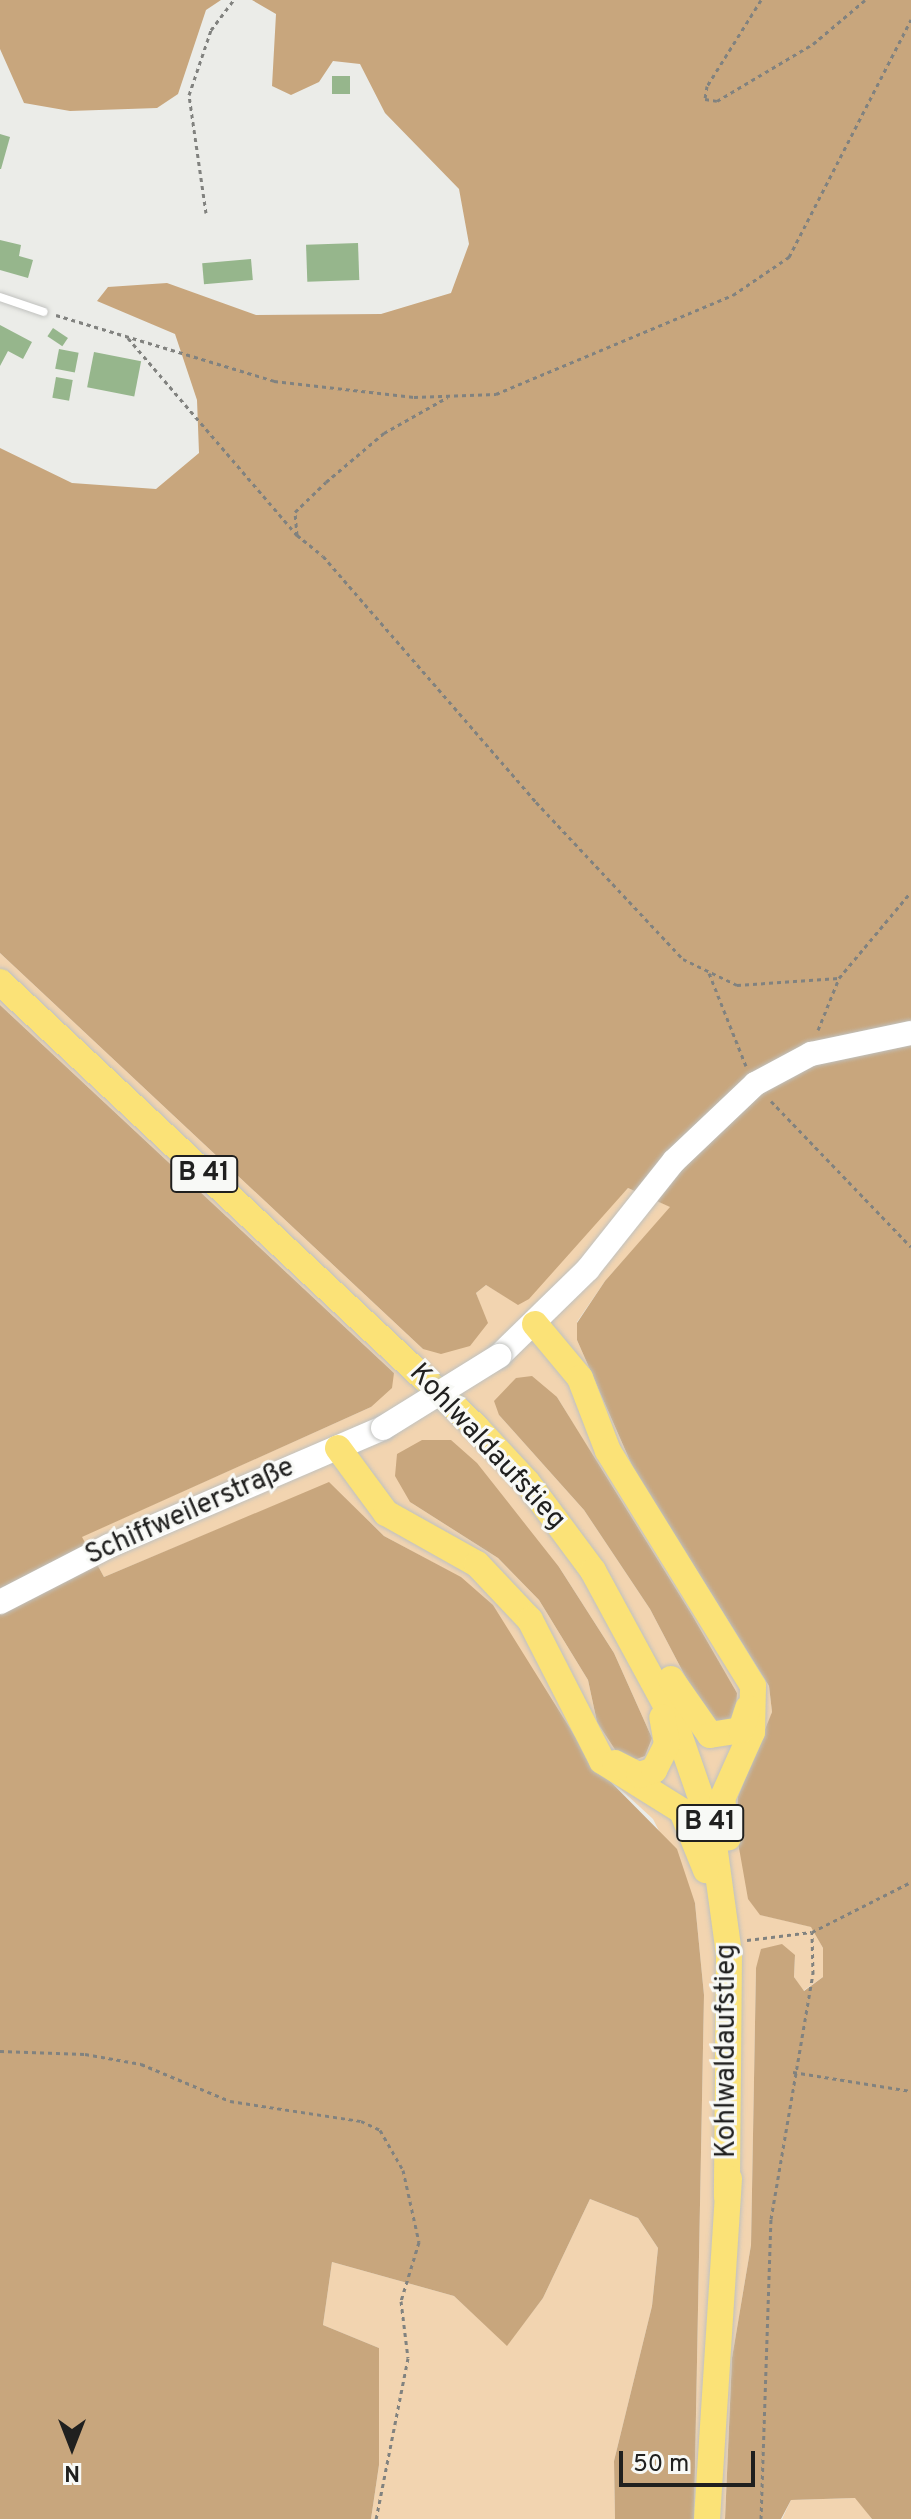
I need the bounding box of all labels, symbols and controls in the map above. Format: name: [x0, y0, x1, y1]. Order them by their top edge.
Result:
road number: B 41: [170, 1152, 238, 1196]
street label: Kohlwaldaufstieg: [402, 1357, 572, 1537]
street label: Schiffweilerstraße: [80, 1451, 300, 1573]
road number: B 41: [676, 1801, 744, 1845]
street label: Kohlwaldaufstieg: [710, 1944, 744, 2158]
north arrow: [32, 2407, 112, 2487]
scale bar: [623, 2435, 759, 2485]
text: 50 m: [633, 2450, 689, 2480]
text: N: [64, 2458, 80, 2485]

